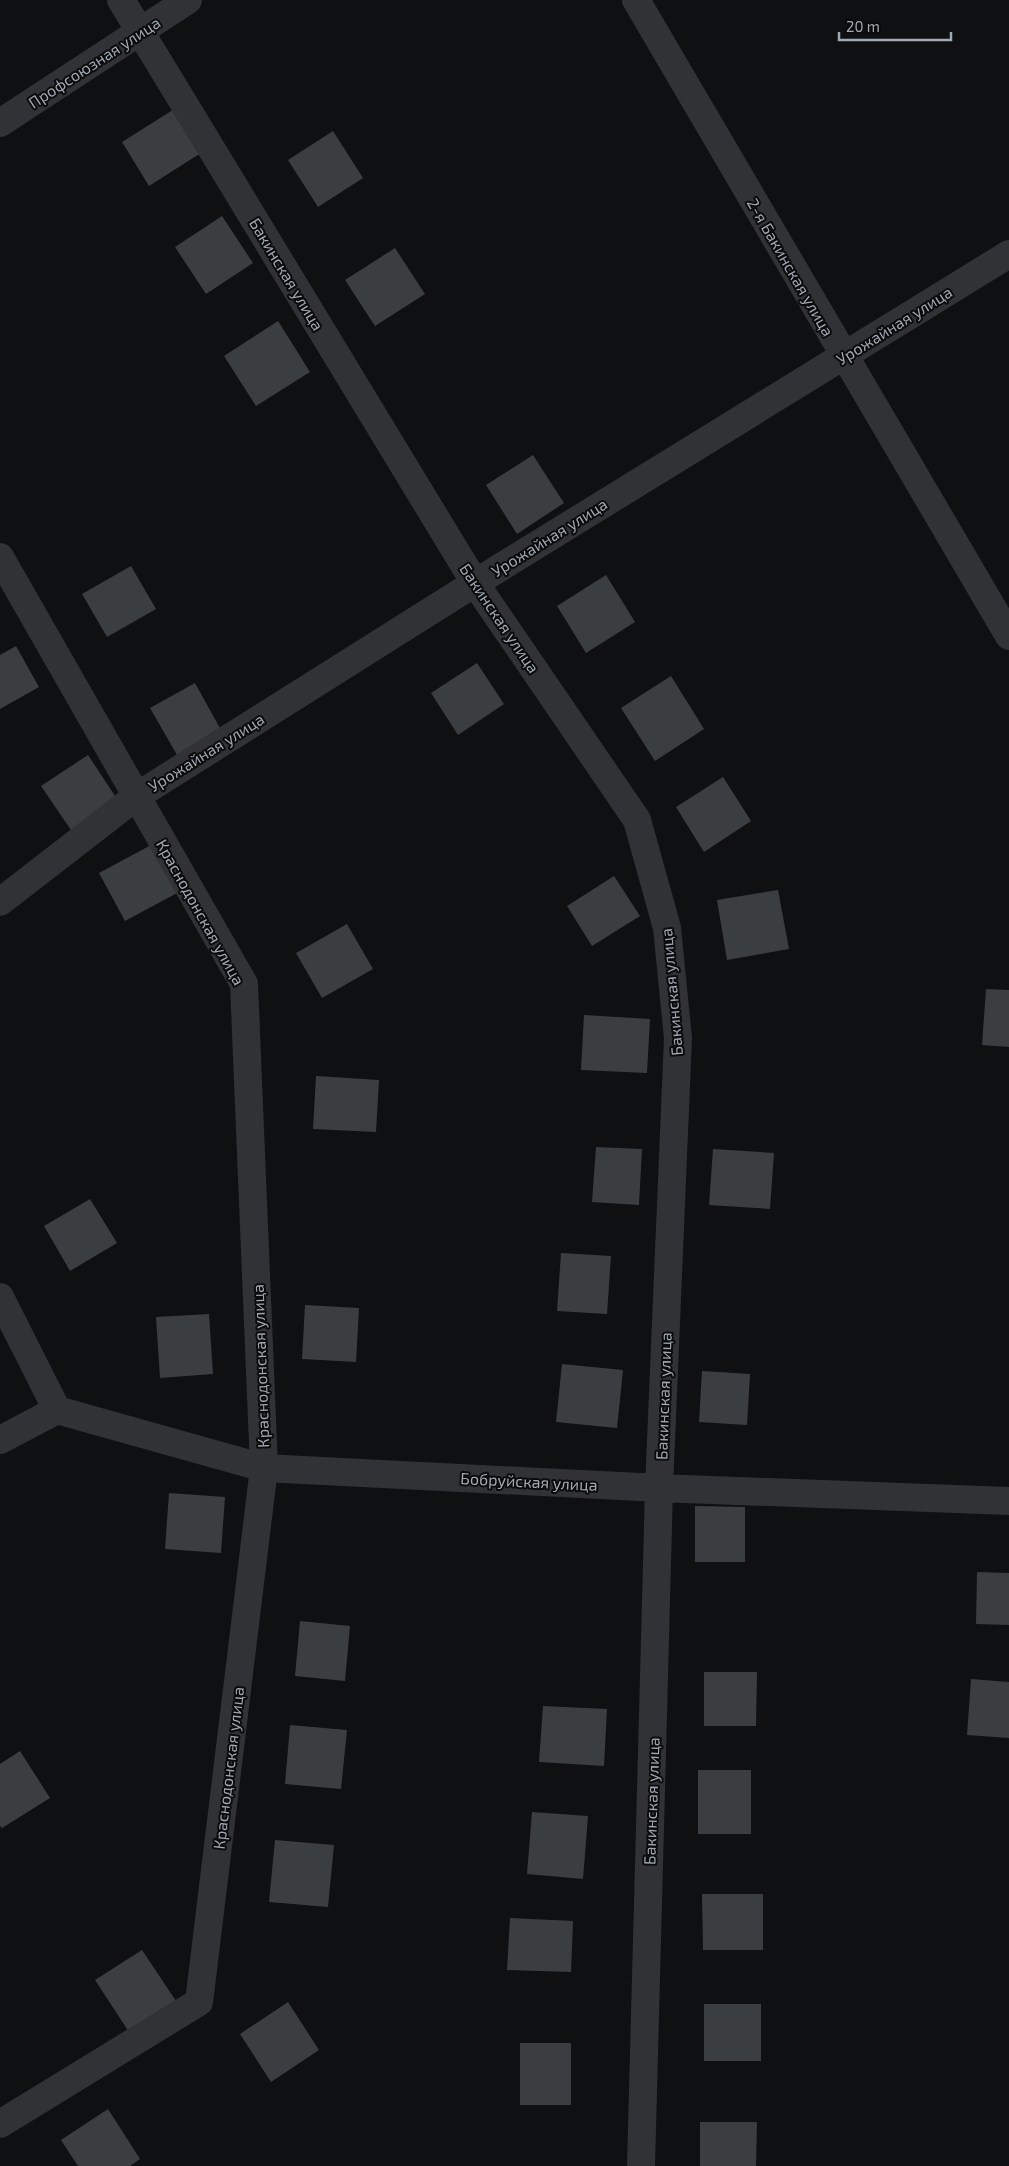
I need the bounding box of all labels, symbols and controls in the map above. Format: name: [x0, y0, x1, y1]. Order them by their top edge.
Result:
scale bar: [839, 10, 952, 42]
street label: Профсоюзная улица: [25, 12, 164, 113]
text: 20 m: [846, 17, 880, 35]
street label: 2-я Бакинская улица: [743, 195, 838, 340]
street label: Бакинская улица: [245, 214, 328, 334]
street label: Урожайная улица: [833, 282, 956, 369]
street label: Урожайная улица: [488, 494, 611, 581]
street label: Бакинская улица: [456, 560, 544, 677]
street label: Урожайная улица: [145, 709, 268, 796]
street label: Краснодонская улица: [152, 836, 249, 989]
street label: Бакинская улица: [656, 927, 687, 1057]
street label: Краснодонская улица: [248, 1284, 273, 1448]
street label: Бакинская улица: [651, 1332, 676, 1460]
street label: Бобруйская улица: [460, 1468, 598, 1495]
street label: Краснодонская улица: [209, 1686, 248, 1851]
street label: Бакинская улица: [639, 1737, 664, 1865]

